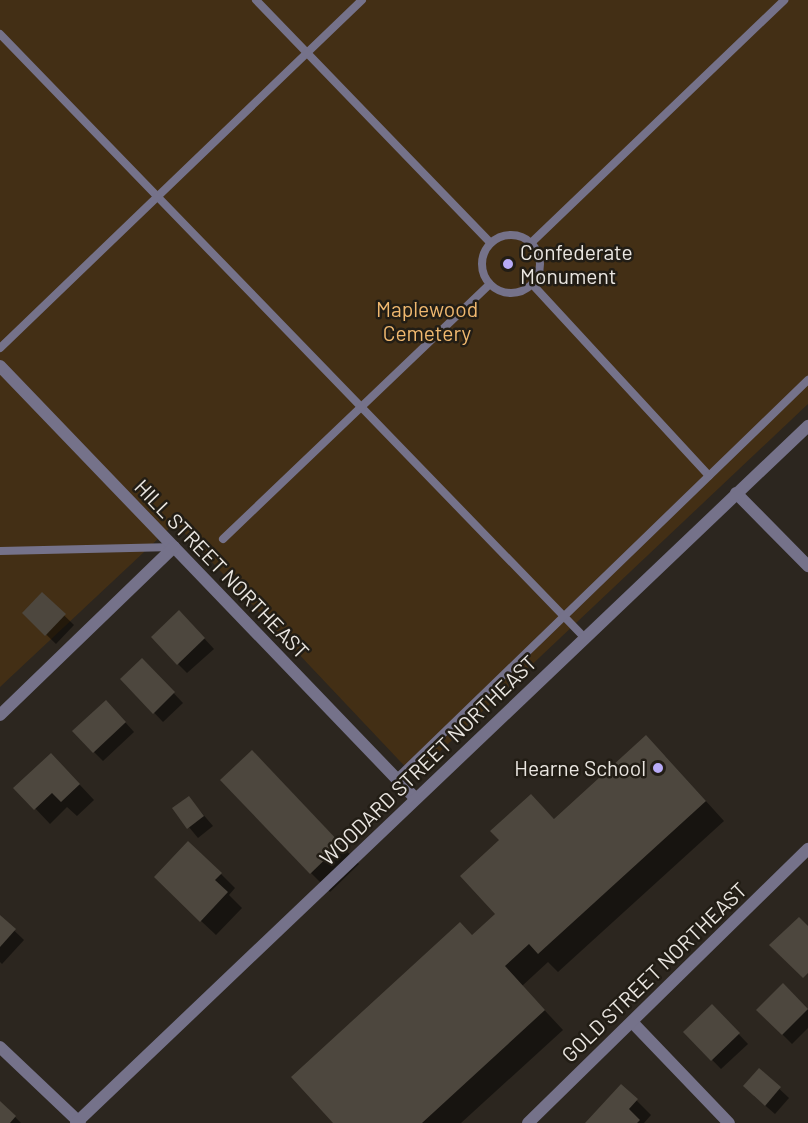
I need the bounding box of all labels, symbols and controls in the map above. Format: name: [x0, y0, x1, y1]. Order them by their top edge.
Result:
place label: Confederate Monument: [520, 239, 633, 289]
marker: Confederate Monument: [501, 257, 515, 271]
park label: Maplewood Cemetery: [376, 296, 478, 346]
street label: HILL STREET NORTHEAST: [130, 474, 314, 664]
street label: WOODARD STREET NORTHEAST: [314, 650, 542, 870]
place label: Hearne School: [514, 755, 646, 781]
marker: Hearne School: [651, 761, 665, 775]
street label: GOLD STREET NORTHEAST: [556, 877, 752, 1067]

